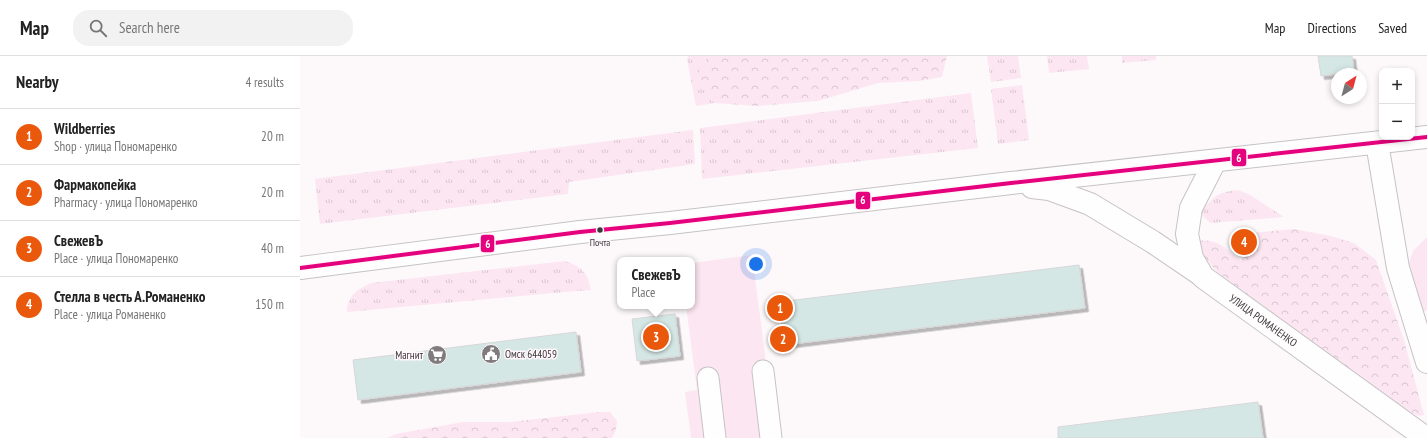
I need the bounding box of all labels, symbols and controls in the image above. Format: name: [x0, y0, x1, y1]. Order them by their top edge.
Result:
search box: [73, 10, 353, 46]
text: Map: [20, 16, 49, 40]
icon: search: [87, 17, 109, 39]
text: Search here: [119, 18, 180, 37]
text: Map: [1265, 19, 1285, 37]
text: Directions: [1307, 19, 1356, 37]
text: Saved: [1378, 19, 1407, 37]
north arrow: [1331, 68, 1367, 104]
map controls: [1379, 68, 1415, 140]
button: +: [1379, 68, 1415, 104]
text: Nearby: [16, 71, 59, 93]
text: 4 results: [245, 74, 284, 91]
button: −: [1379, 104, 1415, 140]
text: Wildberries: [54, 119, 115, 138]
text: 1: [26, 128, 32, 145]
text: 20 m: [261, 128, 284, 145]
text: Shop · улица Пономаренко: [54, 138, 177, 155]
line badge: 6: [1231, 148, 1247, 167]
text: 6: [1236, 151, 1242, 165]
text: Фармакопейка: [54, 175, 136, 194]
text: 2: [26, 184, 32, 201]
text: 20 m: [261, 184, 284, 201]
line badge: 6: [855, 191, 871, 210]
text: 6: [860, 193, 866, 207]
text: Pharmacy · улица Пономаренко: [54, 194, 198, 211]
marker: Почта: [595, 225, 605, 235]
pin: 4: [1231, 227, 1257, 257]
text: СвежевЪ: [54, 231, 103, 250]
line badge: 6: [480, 234, 495, 253]
place label: Почта: [590, 236, 610, 249]
text: 6: [485, 237, 491, 251]
text: 3: [26, 240, 32, 257]
text: 40 m: [261, 240, 284, 257]
text: Place · улица Пономаренко: [54, 250, 178, 267]
your location: [746, 254, 766, 274]
popup: [617, 257, 695, 309]
text: СвежевЪ: [631, 265, 681, 284]
text: Place: [631, 284, 655, 301]
text: Стелла в честь А.Романенко: [54, 287, 205, 306]
street label: УЛИЦА РОМАНЕНКО: [1227, 291, 1300, 350]
pin: 1: [767, 293, 793, 323]
text: 4: [26, 296, 32, 313]
text: 150 m: [255, 296, 284, 313]
text: Place · улица Романенко: [54, 306, 166, 323]
pin: 3: [643, 322, 669, 352]
pin: 2: [770, 324, 796, 354]
public building icon: Омск 644059: [480, 343, 502, 365]
supermarket icon: Магнит: [426, 344, 448, 366]
place label: Омск 644059: [505, 347, 557, 361]
place label: Магнит: [395, 348, 423, 362]

